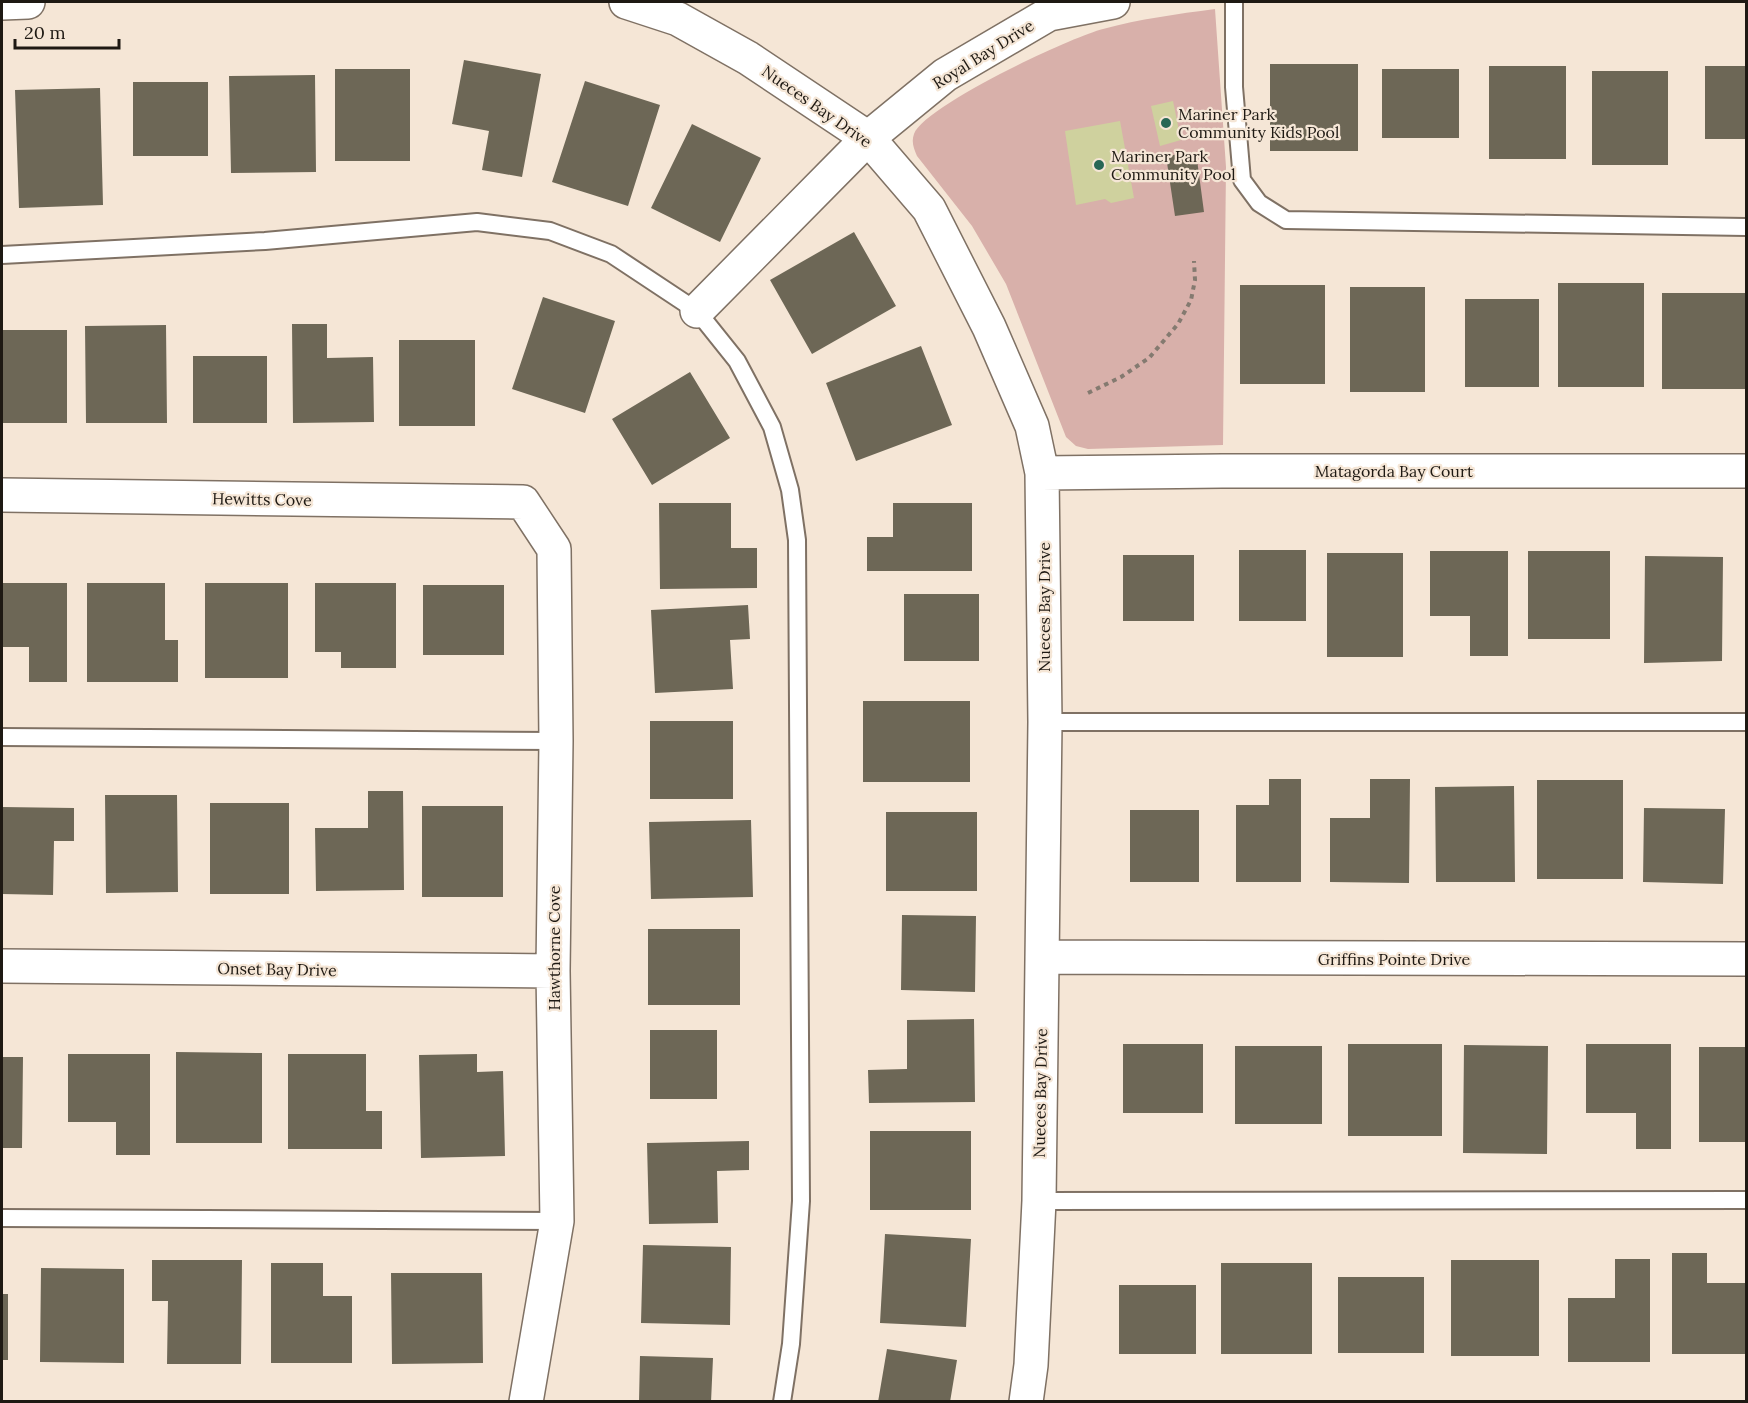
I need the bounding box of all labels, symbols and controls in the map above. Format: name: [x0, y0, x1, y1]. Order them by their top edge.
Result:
scale bar: [15, 12, 118, 50]
street label: Royal Bay Drive: [929, 15, 1037, 93]
text: 20 m: [24, 21, 66, 44]
street label: Nueces Bay Drive: [758, 61, 876, 152]
place label: Mariner Park Community Kids Pool: [1178, 104, 1339, 142]
marker: Mariner Park Community Kids Pool: [1159, 116, 1173, 130]
place label: Mariner Park Community Pool: [1111, 146, 1236, 184]
marker: Mariner Park Community Pool: [1092, 158, 1106, 172]
street label: Matagorda Bay Court: [1315, 461, 1474, 481]
street label: Hewitts Cove: [212, 488, 312, 510]
street label: Nueces Bay Drive: [1034, 542, 1054, 672]
street label: Hawthorne Cove: [544, 885, 564, 1010]
street label: Griffins Pointe Drive: [1318, 949, 1471, 969]
street label: Onset Bay Drive: [217, 958, 337, 980]
street label: Nueces Bay Drive: [1029, 1028, 1051, 1158]

